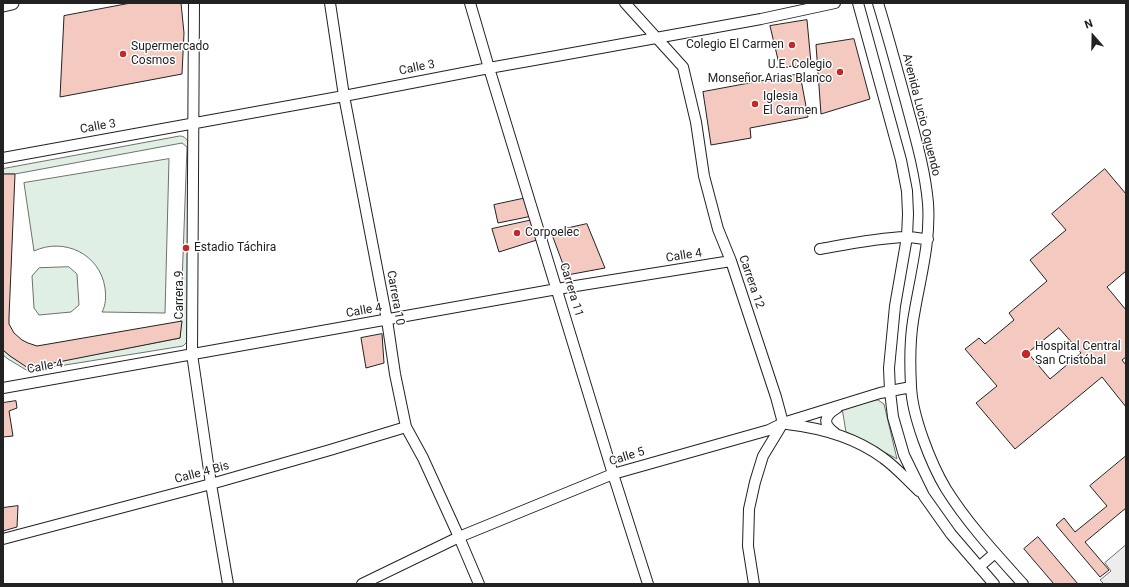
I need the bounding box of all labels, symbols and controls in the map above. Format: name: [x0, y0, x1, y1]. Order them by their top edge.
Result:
north arrow: [1073, 16, 1113, 56]
text: N: [1083, 17, 1095, 32]
place label: Colegio El Carmen: [686, 38, 784, 52]
place label: Supermercado Cosmos: [131, 40, 209, 68]
marker: Colegio El Carmen: [787, 40, 797, 50]
marker: Supermercado Cosmos: [118, 49, 128, 59]
street label: Avenida Lucio Oquendo: [899, 52, 943, 178]
street label: Calle 3: [398, 57, 436, 79]
place label: U.E. Colegio Monseñor Arias Blanco: [708, 58, 832, 86]
marker: U.E. Colegio Monseñor Arias Blanco: [835, 67, 845, 77]
place label: Iglesia El Carmen: [763, 90, 818, 118]
marker: Iglesia El Carmen: [750, 99, 760, 109]
street label: Calle 3: [79, 117, 117, 137]
place label: Corpoelec: [525, 226, 579, 240]
marker: Corpoelec: [512, 228, 522, 238]
place label: Estadio Táchira: [194, 241, 276, 255]
marker: Estadio Táchira: [181, 243, 191, 253]
street label: Calle 4: [665, 246, 703, 266]
street label: Carrera 12: [735, 253, 767, 311]
street label: Carrera 11: [556, 261, 586, 319]
street label: Carrera 10: [383, 269, 407, 327]
street label: Carrera 9: [173, 271, 187, 319]
street label: Calle 4: [345, 301, 383, 321]
place label: Hospital Central San Cristóbal: [1035, 340, 1121, 368]
marker: Hospital Central San Cristóbal: [1020, 348, 1032, 360]
street label: Calle 4: [26, 357, 64, 377]
street label: Calle 5: [608, 445, 646, 469]
street label: Calle 4 Bis: [173, 459, 231, 487]

